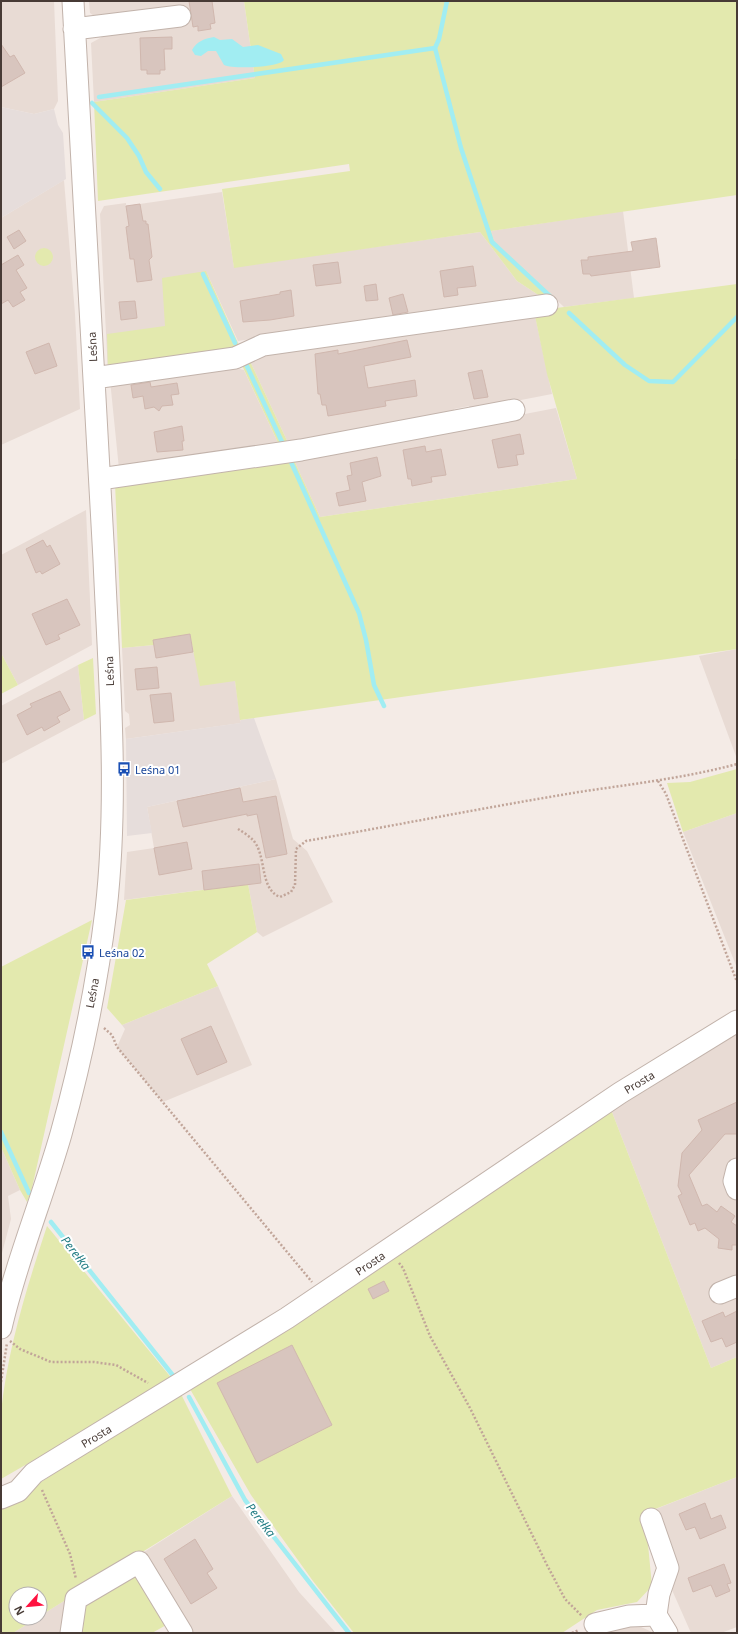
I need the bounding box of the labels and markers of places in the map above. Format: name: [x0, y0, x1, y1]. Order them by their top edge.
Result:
bus stop icon: Leśna 01: [116, 761, 132, 777]
place label: Leśna 01: [135, 762, 181, 777]
bus stop icon: Leśna 02: [80, 944, 96, 960]
place label: Leśna 02: [99, 945, 145, 960]

